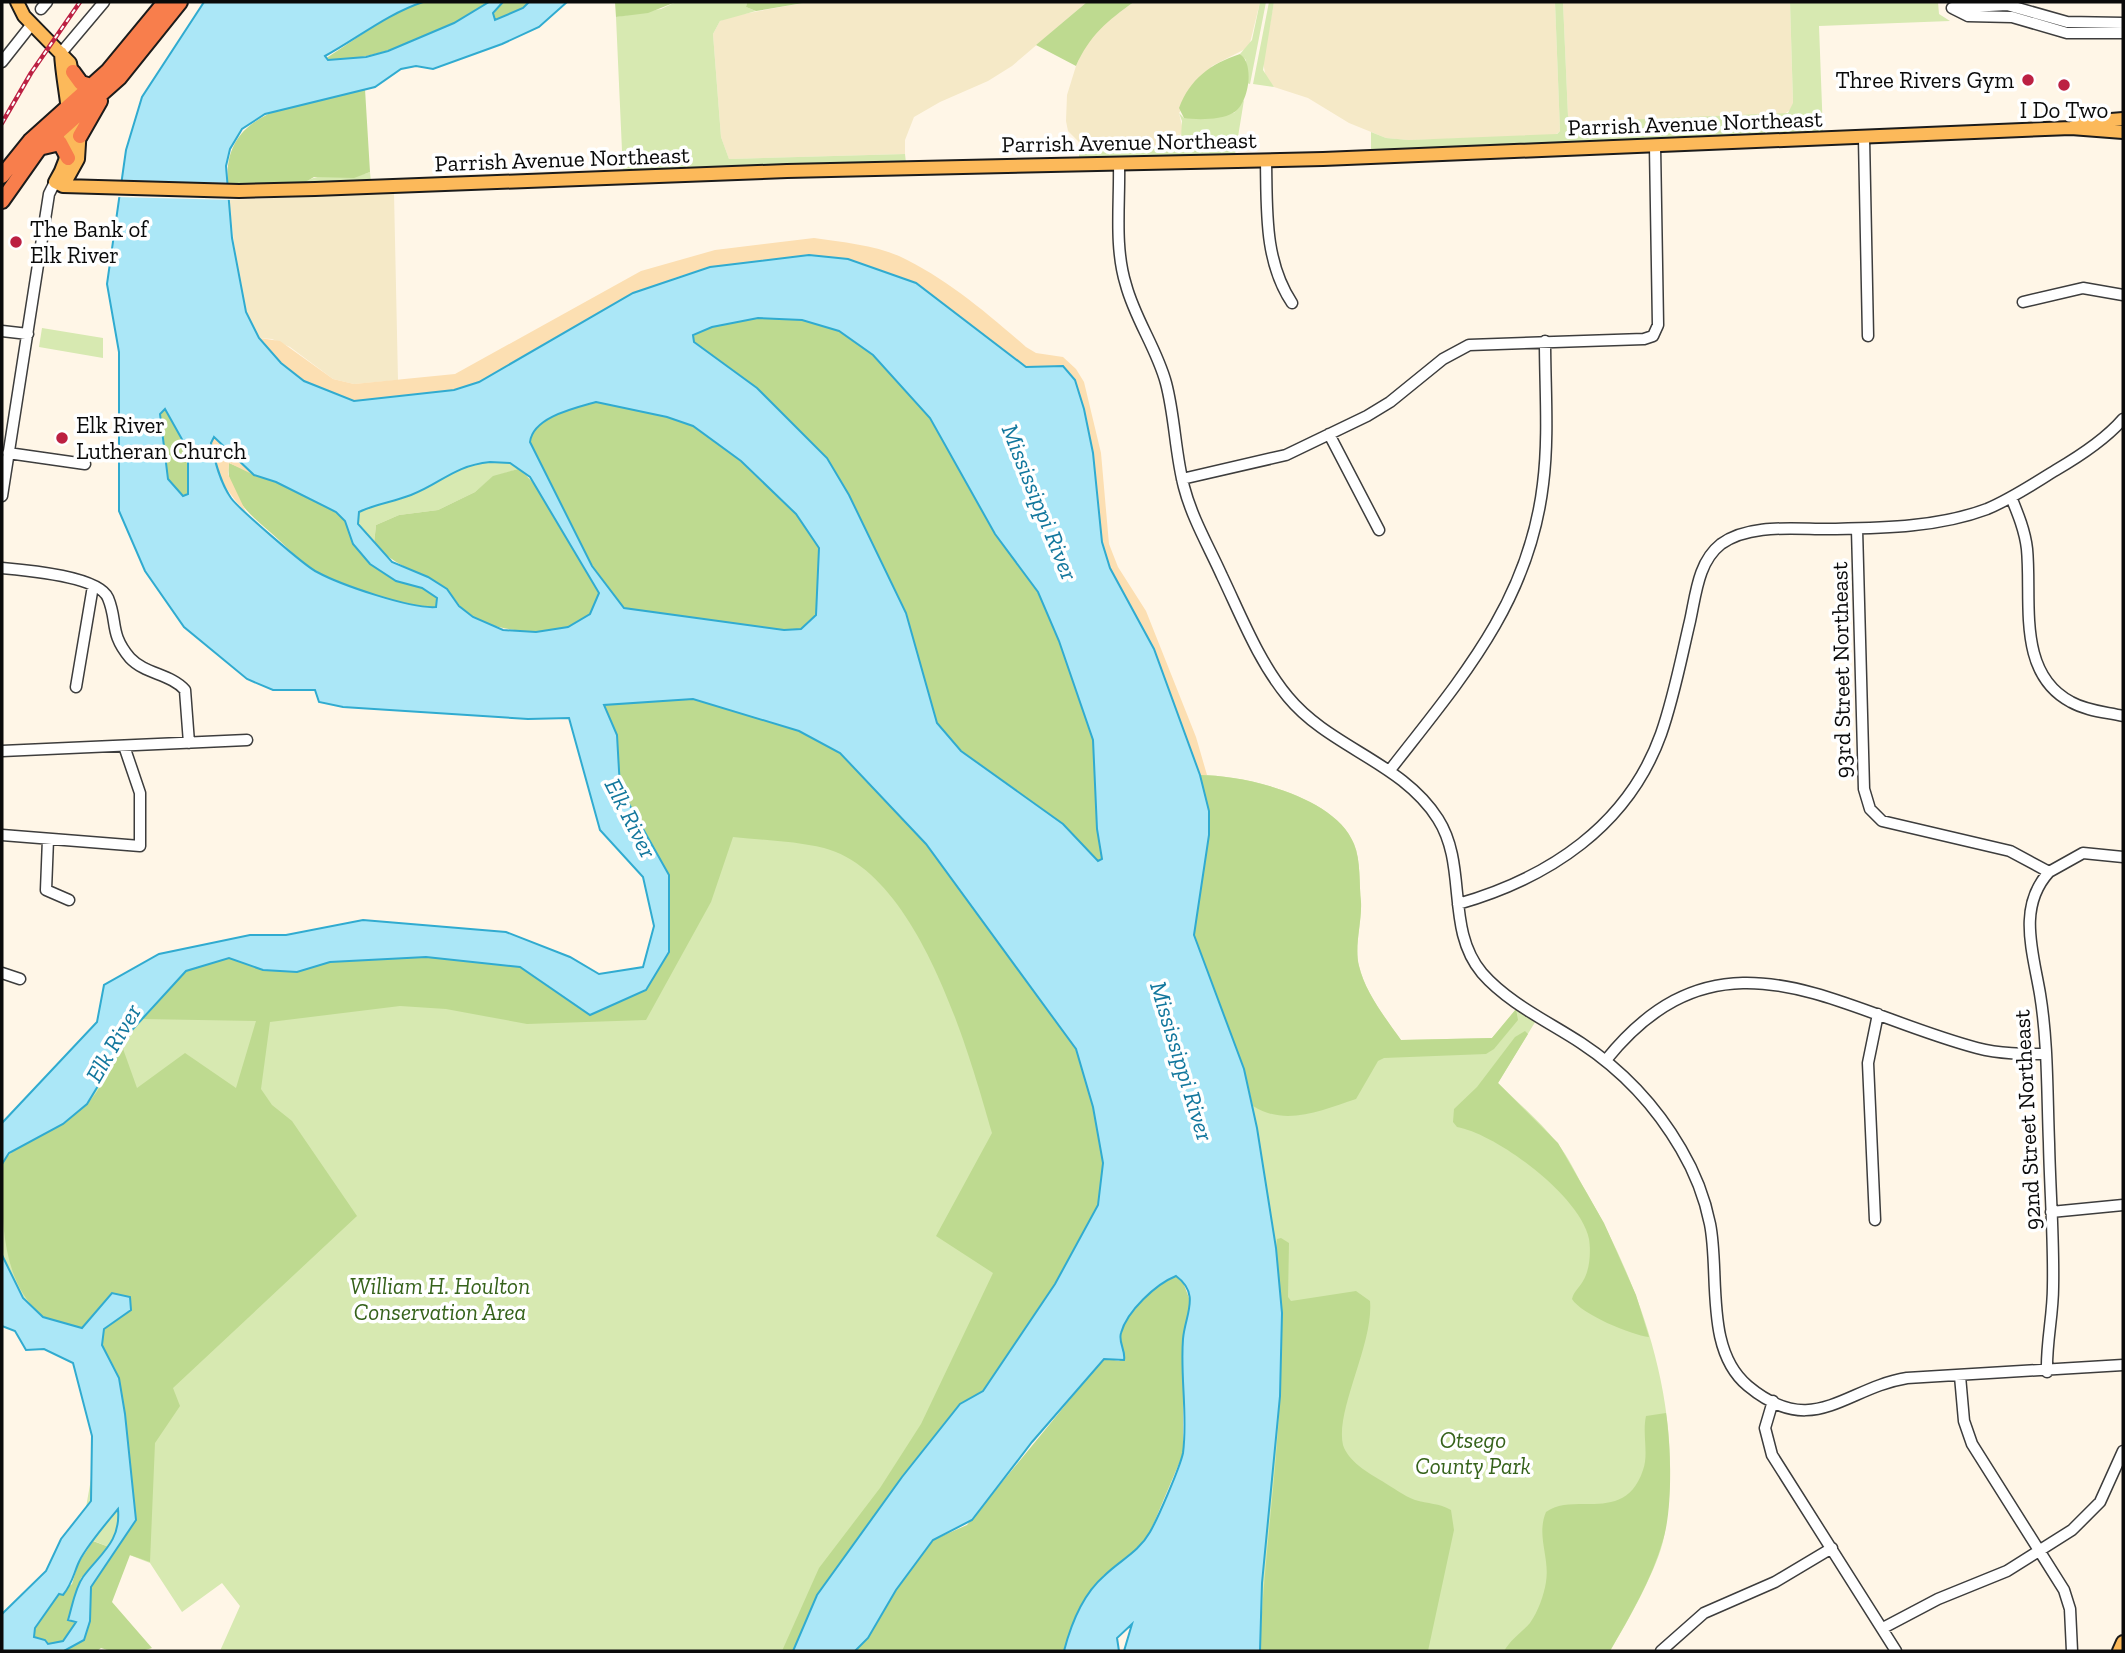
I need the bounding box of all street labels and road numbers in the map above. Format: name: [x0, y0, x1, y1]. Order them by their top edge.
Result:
street label: Parrish Avenue Northeast: [1567, 105, 1823, 141]
street label: Parrish Avenue Northeast: [1001, 126, 1257, 158]
street label: Parrish Avenue Northeast: [434, 141, 690, 177]
street label: 93rd Street Northeast: [1825, 561, 1857, 779]
street label: 92nd Street Northeast: [2007, 1009, 2047, 1231]

